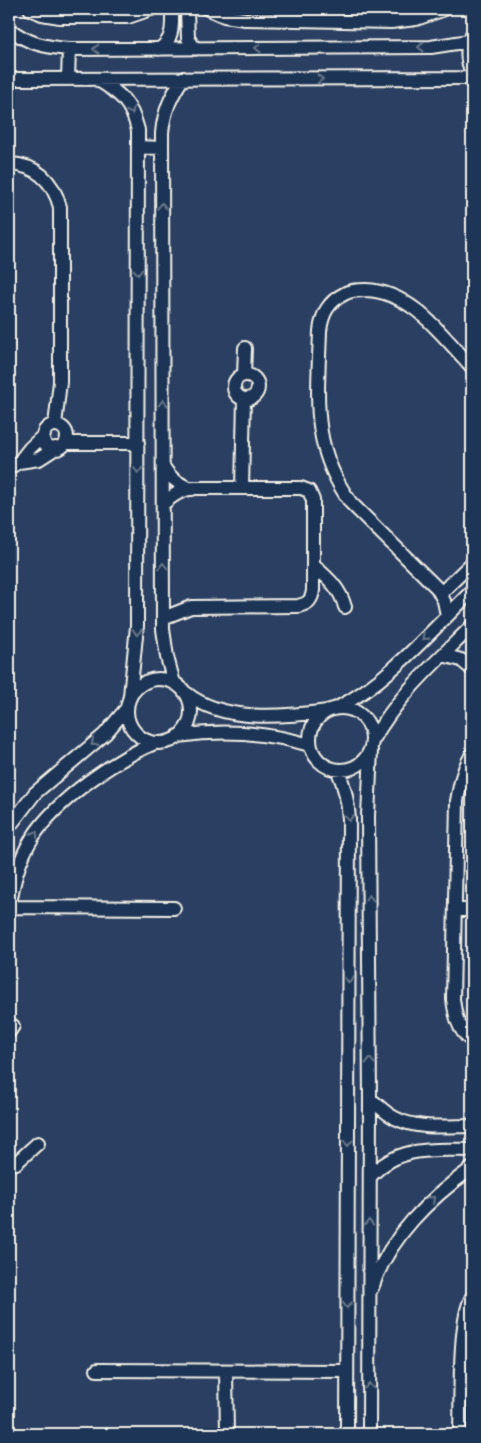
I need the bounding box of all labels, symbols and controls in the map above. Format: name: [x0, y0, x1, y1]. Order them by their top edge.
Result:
one-way arrow: [416, 42, 424, 52]
one-way arrow: [254, 43, 262, 53]
one-way arrow: [91, 44, 99, 54]
one-way arrow: [316, 74, 324, 84]
one-way arrow: [125, 106, 135, 115]
one-way arrow: [157, 202, 167, 210]
one-way arrow: [133, 269, 143, 277]
one-way arrow: [158, 399, 168, 407]
one-way arrow: [133, 466, 143, 474]
one-way arrow: [158, 562, 168, 570]
one-way arrow: [132, 629, 142, 637]
one-way arrow: [422, 631, 431, 640]
one-way arrow: [90, 738, 99, 747]
one-way arrow: [344, 814, 354, 822]
one-way arrow: [29, 830, 38, 839]
one-way arrow: [364, 894, 374, 902]
one-way arrow: [344, 976, 354, 984]
one-way arrow: [365, 1056, 375, 1064]
one-way arrow: [343, 1139, 353, 1147]
one-way arrow: [427, 1196, 436, 1205]
one-way arrow: [364, 1219, 374, 1226]
one-way arrow: [342, 1302, 352, 1309]
one-way arrow: [364, 1381, 374, 1389]

